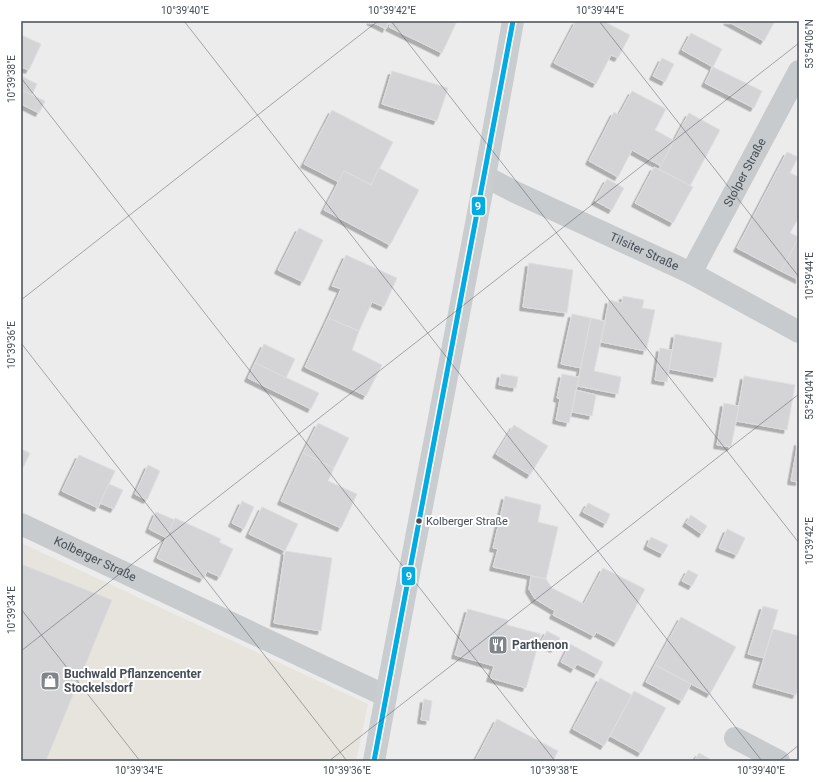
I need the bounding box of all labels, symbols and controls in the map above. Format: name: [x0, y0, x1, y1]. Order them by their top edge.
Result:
text: 10°39'40"E: [161, 5, 209, 16]
text: 10°39'42"E: [368, 5, 416, 16]
text: 10°39'44"E: [576, 5, 624, 16]
text: 53°54'06"N: [804, 19, 815, 69]
text: 10°39'38"E: [6, 55, 17, 103]
street label: Stolper Straße: [721, 136, 769, 209]
line badge: 9: [471, 196, 486, 216]
text: 9: [475, 200, 481, 213]
street label: Tilsiter Straße: [608, 230, 681, 273]
text: 10°39'44"E: [804, 252, 815, 300]
text: 10°39'36"E: [6, 321, 17, 369]
text: 53°54'04"N: [804, 370, 815, 420]
place label: Kolberger Straße: [426, 515, 508, 528]
marker: Kolberger Straße: [414, 516, 424, 526]
text: 10°39'42"E: [804, 517, 815, 565]
street label: Kolberger Straße: [52, 534, 139, 584]
line badge: 9: [401, 566, 416, 586]
text: 9: [406, 570, 412, 583]
text: 10°39'34"E: [6, 586, 17, 634]
restaurant icon: Parthenon: [487, 634, 509, 656]
place label: Parthenon: [512, 638, 569, 652]
place label: Buchwald Pflanzencenter Stockelsdorf: [64, 667, 202, 695]
shop icon: Buchwald Pflanzencenter Stockelsdorf: [39, 670, 61, 692]
text: 10°39'34"E: [115, 765, 163, 776]
text: 10°39'36"E: [323, 765, 371, 776]
text: 10°39'38"E: [530, 765, 578, 776]
text: 10°39'40"E: [737, 765, 785, 776]

